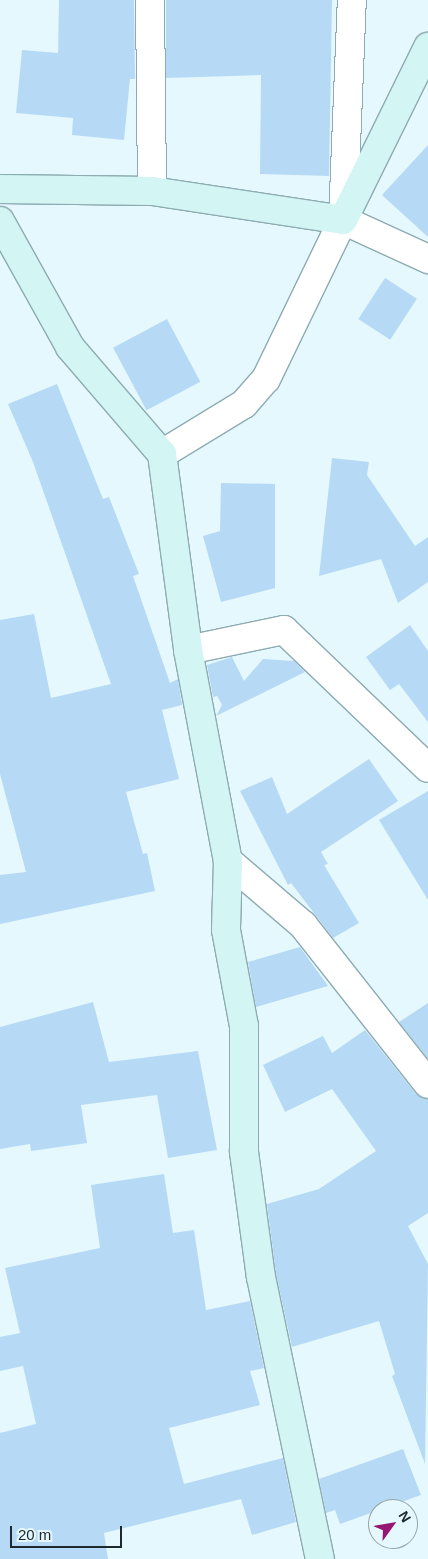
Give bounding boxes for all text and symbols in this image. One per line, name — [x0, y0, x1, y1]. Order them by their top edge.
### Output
north arrow — [368, 1499, 418, 1549]
text: N — [395, 1508, 414, 1525]
scale bar — [12, 1516, 125, 1548]
text: 20 m — [18, 1526, 51, 1543]

